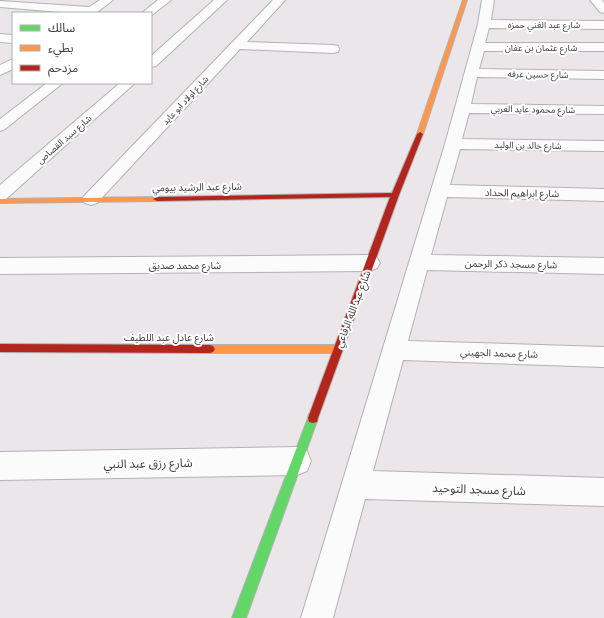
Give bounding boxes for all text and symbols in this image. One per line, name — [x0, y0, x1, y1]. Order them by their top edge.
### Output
legend — [12, 12, 152, 84]
street label: شارع عبد الغني حمزه — [508, 19, 580, 32]
text: سالك — [48, 20, 75, 35]
text: بطيء — [48, 40, 74, 58]
street label: شارع عثمان بن عفان — [505, 42, 577, 55]
text: مزدحم — [48, 60, 78, 77]
street label: شارع حسين عرفه — [507, 68, 569, 82]
street label: شارع اولاد ابو عايد — [159, 73, 212, 128]
street label: شارع محمود عايد العربي — [491, 103, 575, 117]
street label: شارع سيد القصاص — [34, 112, 95, 167]
street label: شارع خالد بن الوليد — [494, 139, 562, 153]
street label: شارع عبد الرشيد بيومي — [152, 180, 242, 196]
street label: شارع ابراهيم الحداد — [485, 186, 559, 201]
street label: شارع مسجد ذكر الرحمن — [465, 257, 557, 272]
street label: شارع محمد صديق — [149, 259, 221, 273]
street label: شارع عبد الله الرفاعي — [332, 268, 375, 350]
street label: شارع عادل عبد اللطيف — [124, 331, 214, 345]
street label: شارع محمد الجهيني — [460, 345, 538, 362]
street label: شارع رزق عبد النبي — [103, 455, 193, 474]
street label: شارع مسجد التوحيد — [432, 480, 526, 500]

